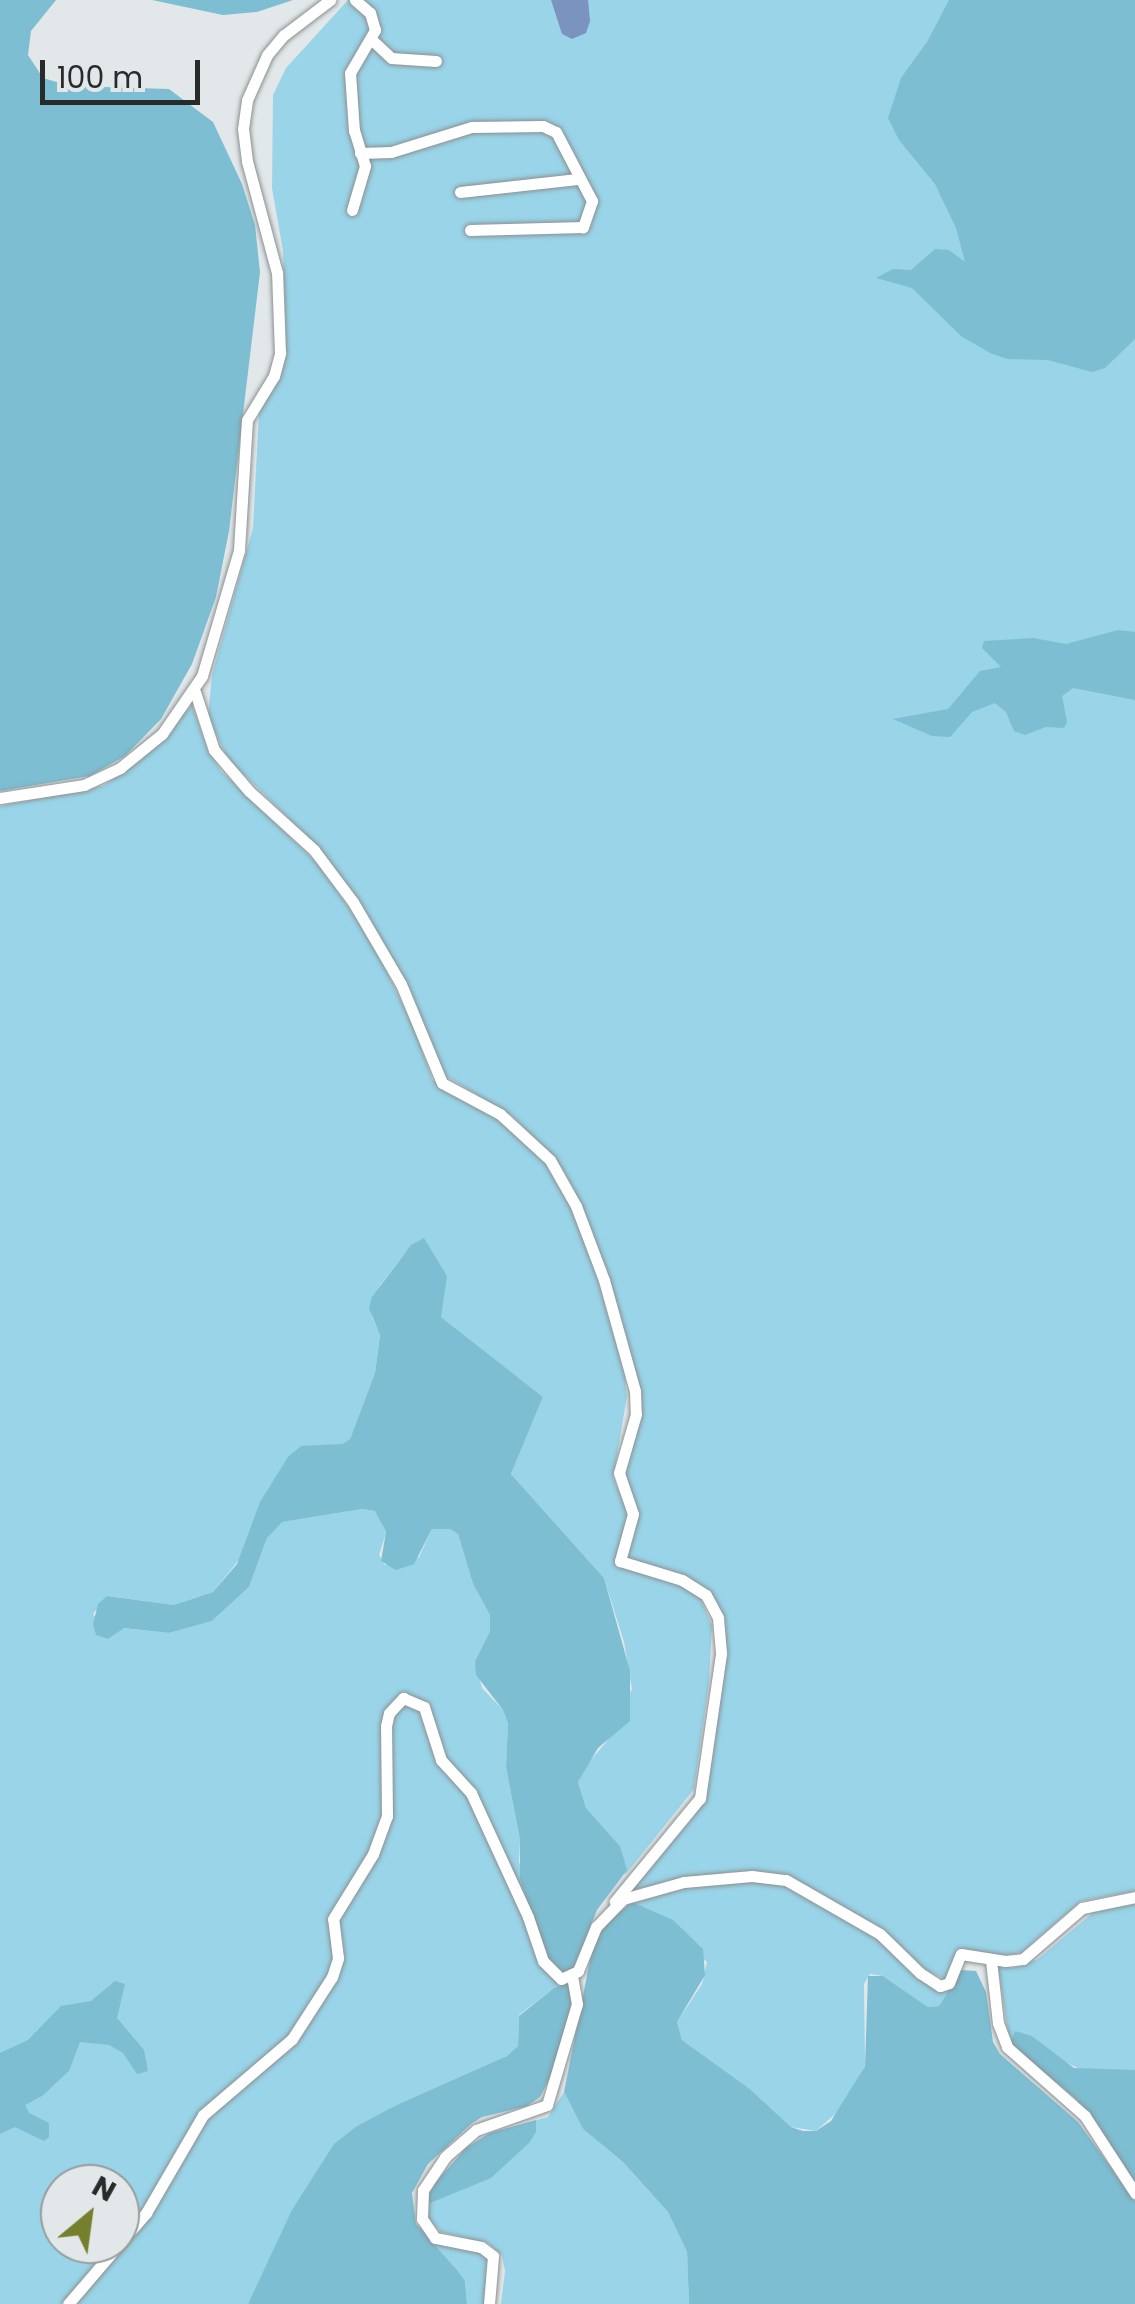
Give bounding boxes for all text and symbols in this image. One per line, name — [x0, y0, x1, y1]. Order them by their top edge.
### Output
scale bar — [45, 40, 205, 102]
text: 100 m — [57, 56, 143, 99]
north arrow — [40, 2164, 140, 2264]
text: N — [85, 2167, 122, 2211]

